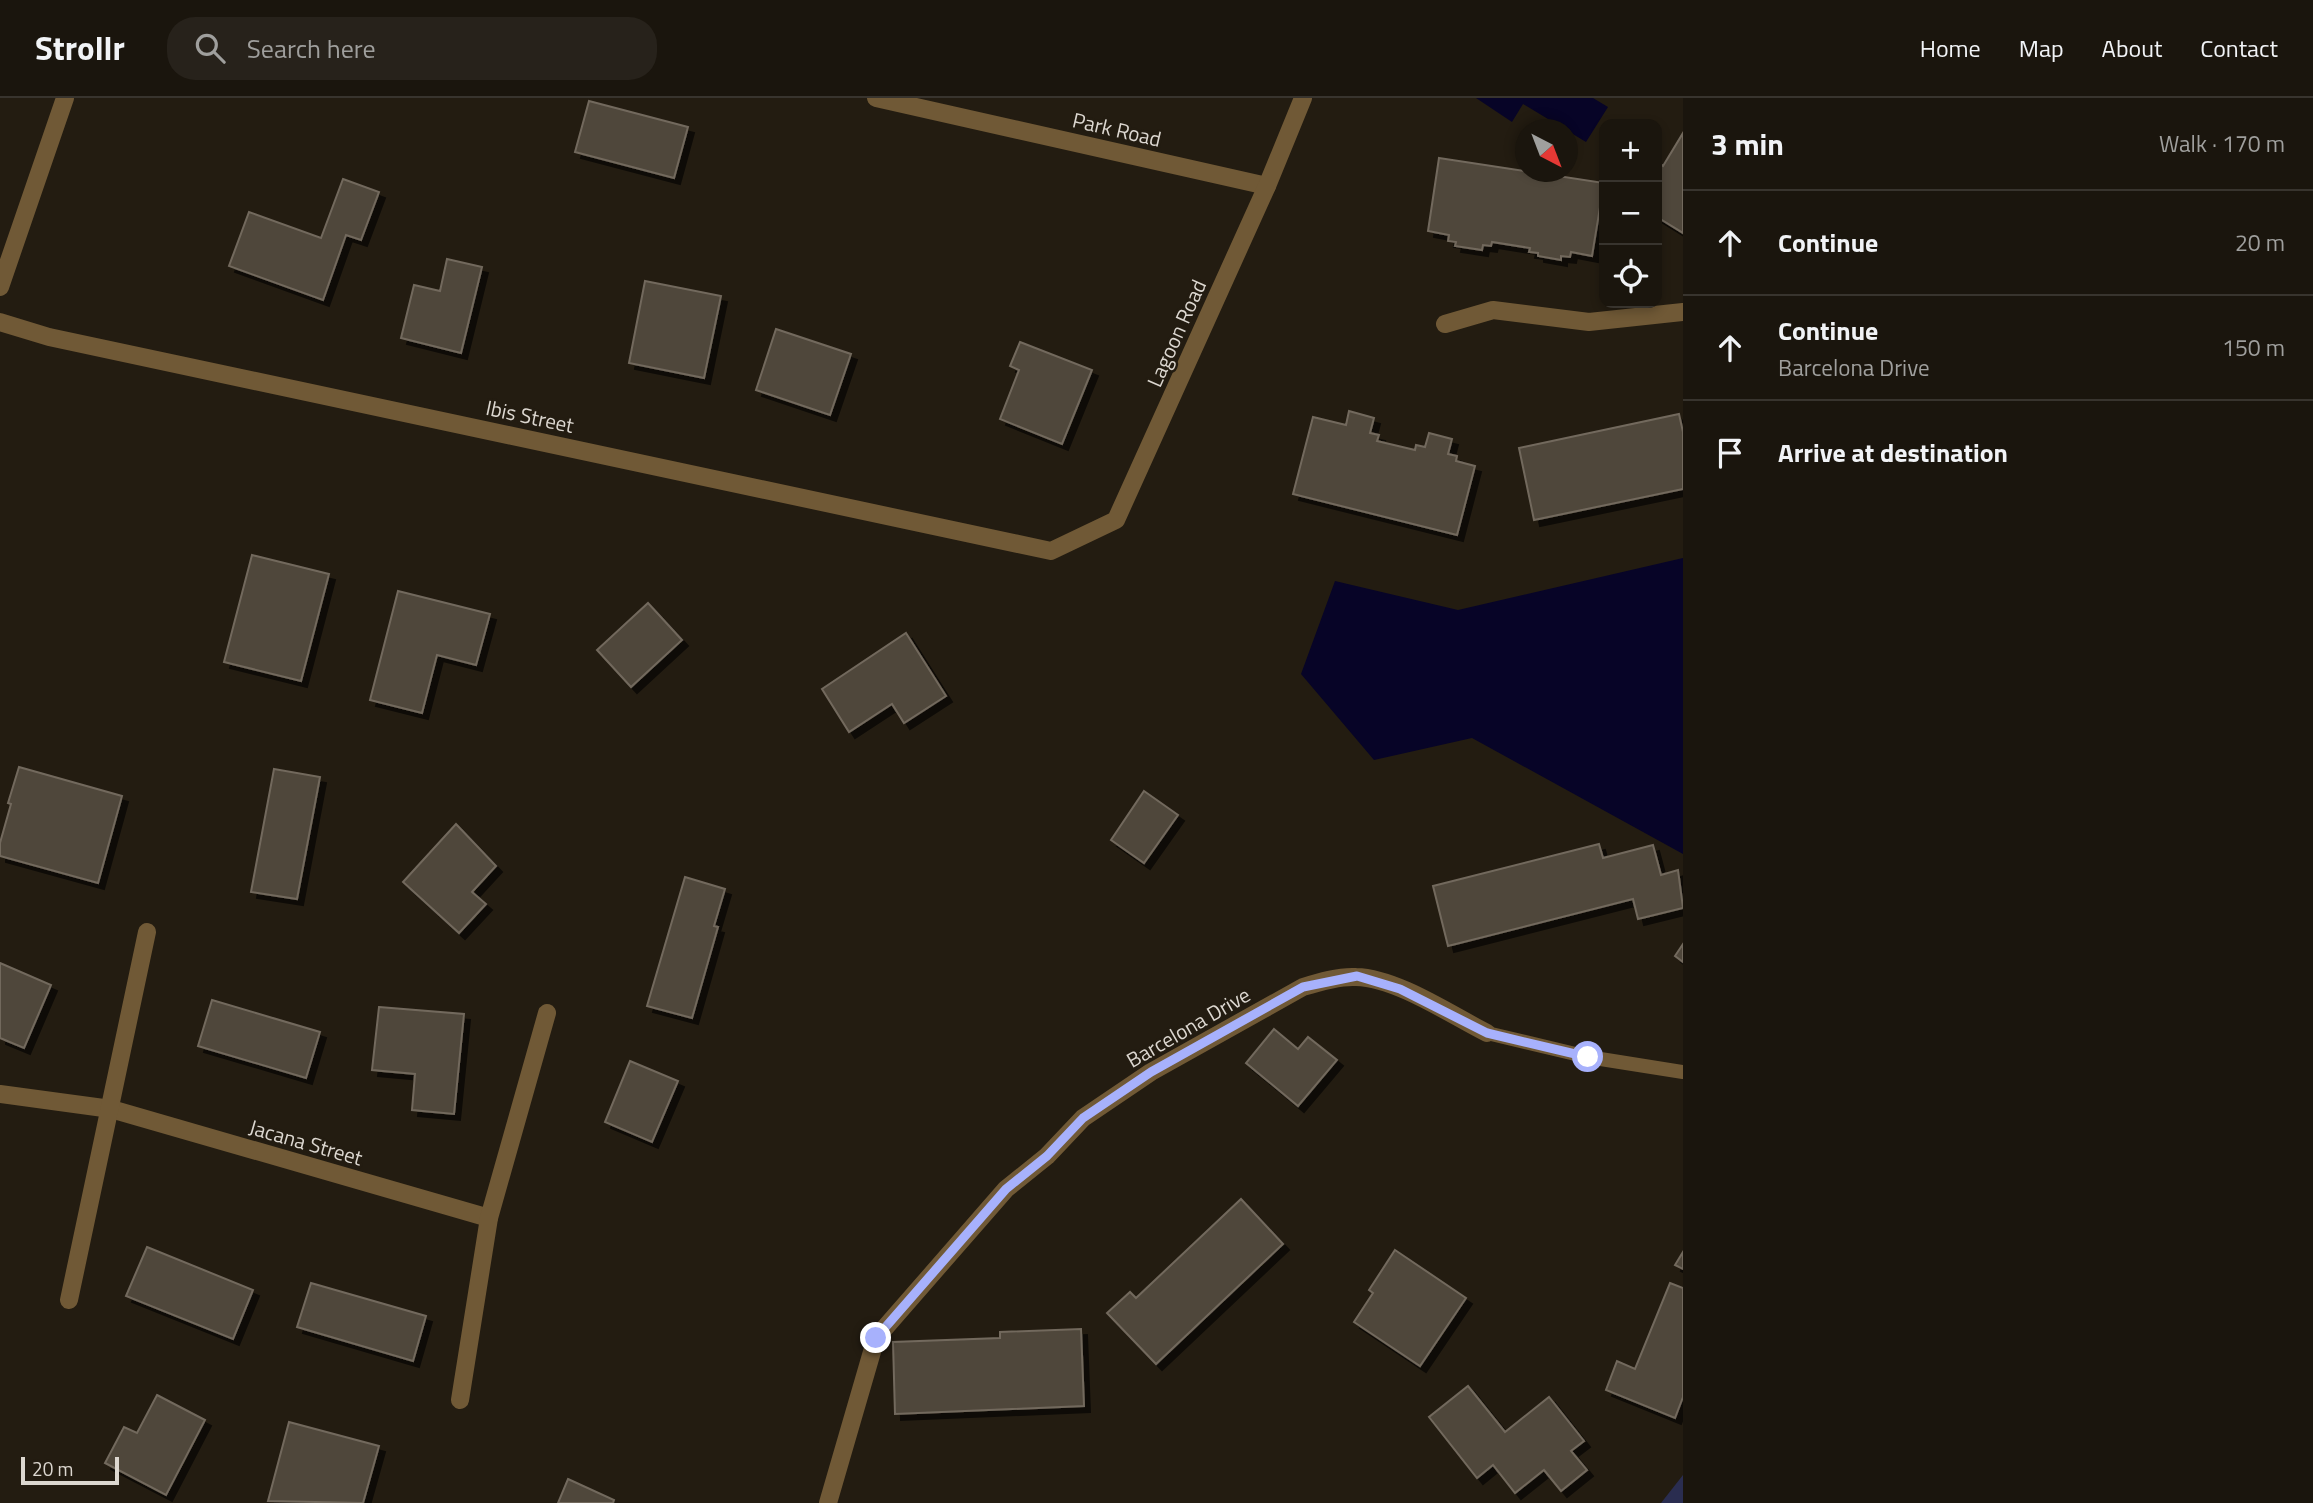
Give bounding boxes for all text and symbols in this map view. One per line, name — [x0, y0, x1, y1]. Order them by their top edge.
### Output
search box — [167, 17, 657, 80]
text: Strollr — [35, 23, 125, 73]
icon: search — [191, 29, 229, 67]
text: Search here — [247, 29, 376, 68]
text: Home — [1920, 30, 1981, 66]
text: Map — [2019, 30, 2064, 66]
text: About — [2102, 30, 2162, 66]
text: Contact — [2200, 30, 2278, 66]
street label: Park Road — [1069, 103, 1165, 155]
north arrow — [1515, 119, 1578, 182]
map controls — [1599, 119, 1662, 308]
button: + — [1599, 119, 1662, 182]
text: 3 min — [1711, 121, 1784, 167]
text: Walk · 170 m — [2159, 126, 2285, 161]
button: − — [1599, 182, 1662, 245]
text: Continue — [1778, 223, 1878, 262]
icon: ahead — [1711, 224, 1749, 262]
text: 20 m — [2235, 225, 2285, 260]
button: locate — [1599, 245, 1662, 308]
street label: Lagoon Road — [1138, 274, 1214, 392]
text: Continue — [1778, 311, 1878, 350]
icon: ahead — [1711, 329, 1749, 367]
text: 150 m — [2222, 330, 2285, 365]
text: Barcelona Drive — [1778, 350, 1930, 385]
street label: Ibis Street — [483, 391, 578, 441]
text: Arrive at destination — [1778, 433, 2008, 472]
icon: arrive — [1711, 434, 1749, 472]
street label: Barcelona Drive — [1120, 979, 1256, 1075]
route start — [1572, 1041, 1603, 1072]
street label: Jacana Street — [245, 1111, 367, 1174]
route end — [860, 1322, 891, 1353]
scale bar — [21, 1454, 119, 1486]
text: 20 m — [32, 1454, 73, 1483]

